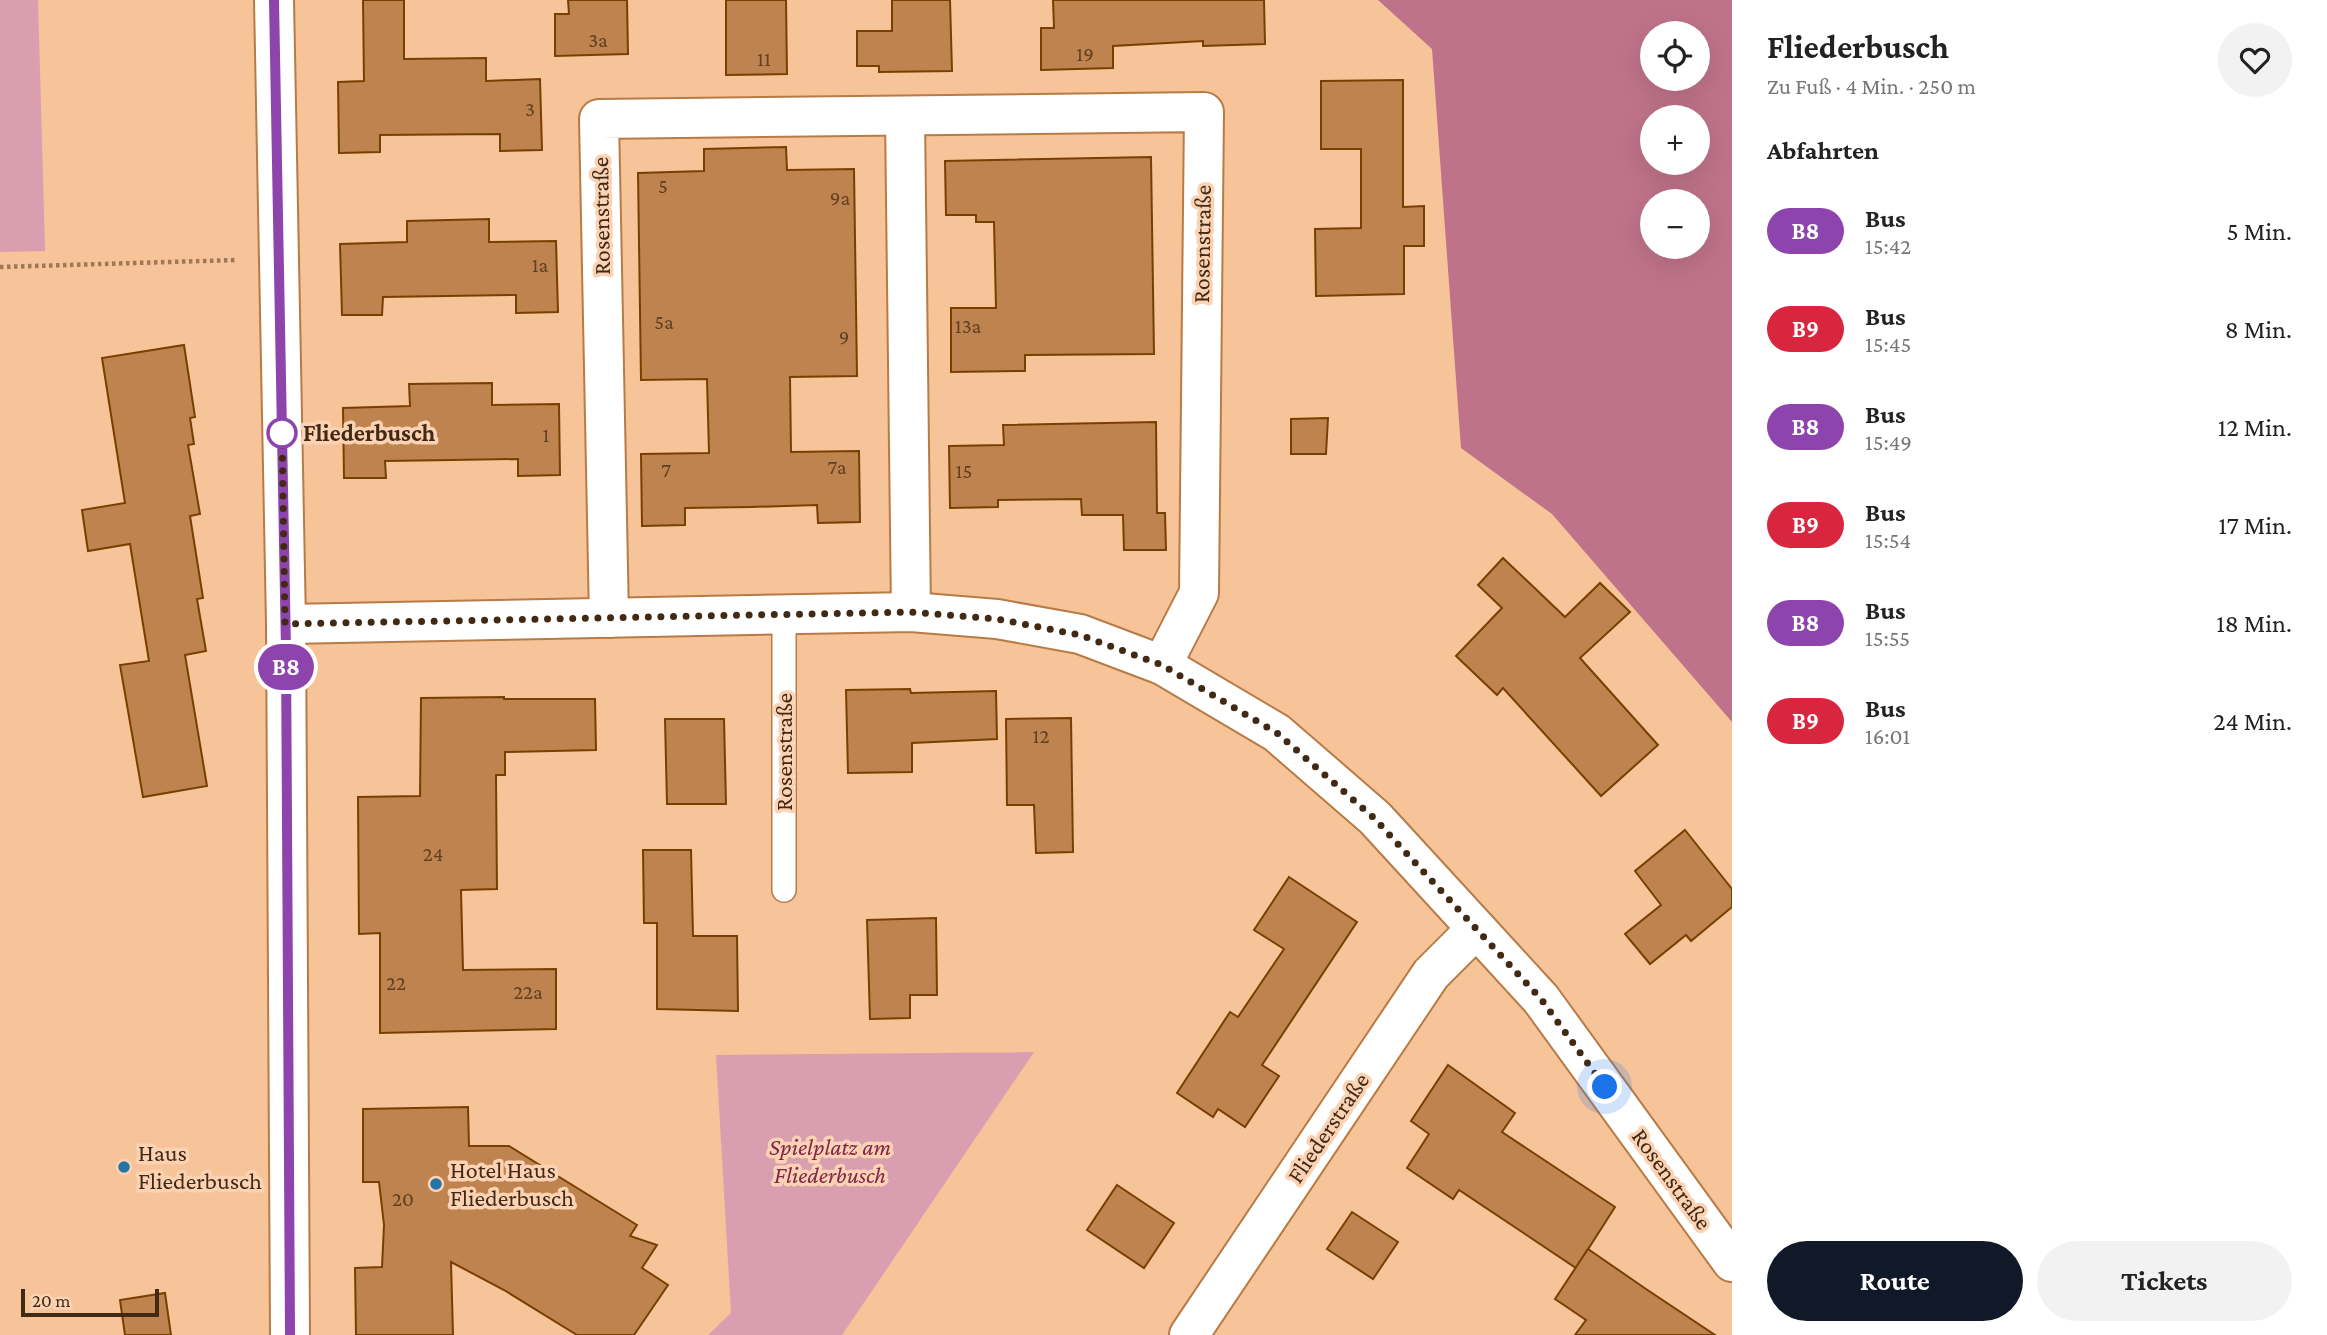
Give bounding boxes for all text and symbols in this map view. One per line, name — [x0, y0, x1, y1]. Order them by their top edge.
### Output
map controls — [1640, 21, 1710, 259]
button: locate — [1640, 21, 1710, 91]
button: heart — [2218, 23, 2292, 97]
house number: 3a — [588, 28, 608, 52]
text: Fliederbusch — [1767, 28, 1949, 65]
house number: 19 — [1076, 42, 1094, 66]
house number: 11 — [757, 47, 771, 71]
text: Zu Fuß · 4 Min. · 250 m — [1767, 73, 1976, 99]
house number: 3 — [525, 97, 535, 121]
button: + — [1640, 105, 1710, 175]
text: Abfahrten — [1767, 136, 1879, 165]
street label: Rosenstraße — [586, 157, 615, 275]
house number: 5 — [658, 174, 668, 198]
street label: Rosenstraße — [1187, 185, 1216, 303]
house number: 9a — [830, 186, 850, 210]
button: − — [1640, 189, 1710, 259]
text: Bus — [1865, 204, 1906, 233]
text: B8 — [1791, 217, 1820, 244]
text: 5 Min. — [2227, 217, 2292, 246]
text: 15:42 — [1865, 233, 1911, 259]
house number: 1a — [532, 253, 549, 277]
text: Bus — [1865, 302, 1906, 331]
house number: 5a — [654, 310, 674, 334]
house number: 13a — [955, 314, 982, 338]
text: B9 — [1792, 315, 1819, 342]
text: 8 Min. — [2225, 315, 2292, 344]
house number: 9 — [839, 325, 849, 349]
text: 15:45 — [1865, 331, 1911, 357]
text: Bus — [1865, 400, 1906, 429]
text: B8 — [1791, 413, 1820, 440]
text: 12 Min. — [2218, 413, 2292, 442]
marker: Fliederbusch — [267, 418, 297, 448]
place label: Fliederbusch — [303, 419, 436, 446]
house number: 1 — [543, 423, 550, 447]
text: 15:49 — [1865, 429, 1912, 455]
house number: 7a — [828, 455, 847, 479]
house number: 7 — [661, 458, 671, 482]
house number: 15 — [956, 459, 972, 483]
text: Bus — [1865, 498, 1906, 527]
text: B9 — [1792, 511, 1819, 538]
text: 17 Min. — [2218, 511, 2292, 540]
text: 15:54 — [1865, 527, 1911, 553]
text: Bus — [1865, 596, 1906, 625]
text: B8 — [1791, 609, 1820, 636]
text: 18 Min. — [2216, 609, 2292, 638]
text: 15:55 — [1865, 625, 1910, 651]
line badge: B8 — [254, 644, 318, 690]
text: B8 — [272, 653, 300, 680]
street label: Rosenstraße — [770, 693, 797, 811]
text: Bus — [1865, 694, 1906, 723]
text: B9 — [1792, 707, 1819, 734]
text: 24 Min. — [2213, 707, 2292, 736]
text: 16:01 — [1865, 723, 1910, 749]
house number: 12 — [1033, 724, 1049, 748]
house number: 24 — [423, 842, 443, 866]
house number: 22 — [386, 971, 406, 995]
house number: 22a — [513, 980, 543, 1004]
street label: Fliederstraße — [1281, 1068, 1374, 1188]
your location — [1587, 1069, 1622, 1104]
street label: Rosenstraße — [1627, 1123, 1718, 1234]
park label: Spielplatz am Fliederbusch — [769, 1133, 891, 1188]
place label: Haus Fliederbusch — [138, 1139, 262, 1194]
place label: Hotel Haus Fliederbusch — [450, 1156, 574, 1211]
marker: Haus Fliederbusch — [116, 1159, 132, 1175]
marker: Hotel Haus Fliederbusch — [428, 1176, 444, 1192]
house number: 20 — [392, 1187, 414, 1211]
button: Route — [1767, 1241, 2023, 1321]
button: Tickets — [2037, 1241, 2292, 1321]
scale bar — [21, 1286, 159, 1318]
text: 20 m — [32, 1290, 71, 1311]

